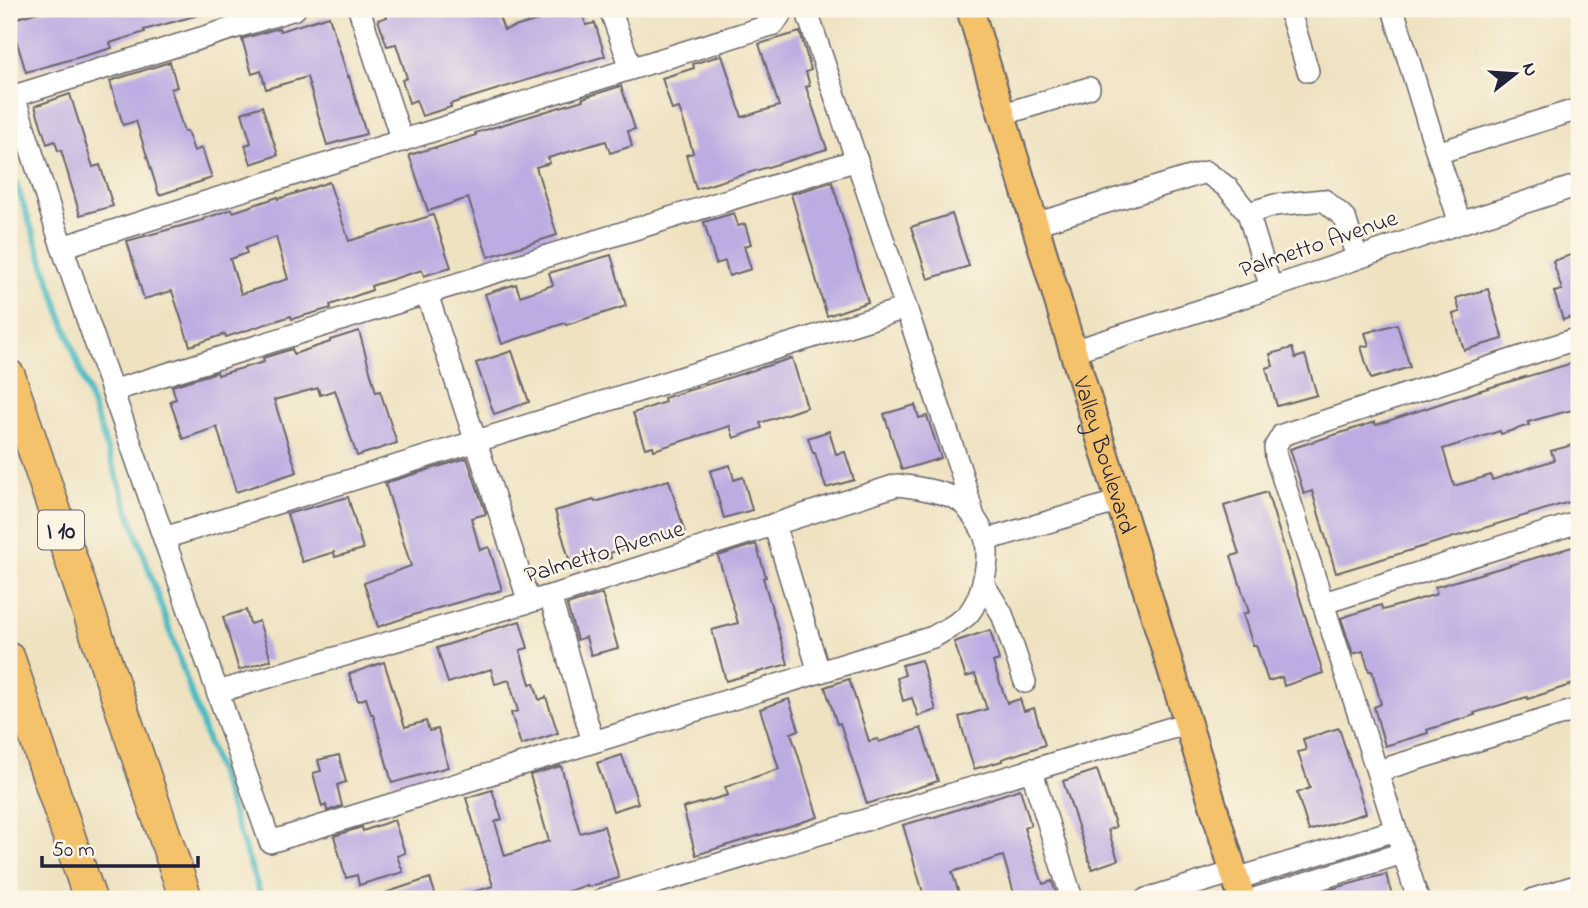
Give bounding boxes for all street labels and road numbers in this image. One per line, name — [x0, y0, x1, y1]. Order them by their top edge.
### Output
street label: Palmetto Avenue — [1235, 202, 1403, 289]
street label: Valley Boulevard — [1062, 372, 1144, 539]
road number: I 10 — [38, 510, 84, 550]
street label: Palmetto Avenue — [521, 512, 689, 594]

